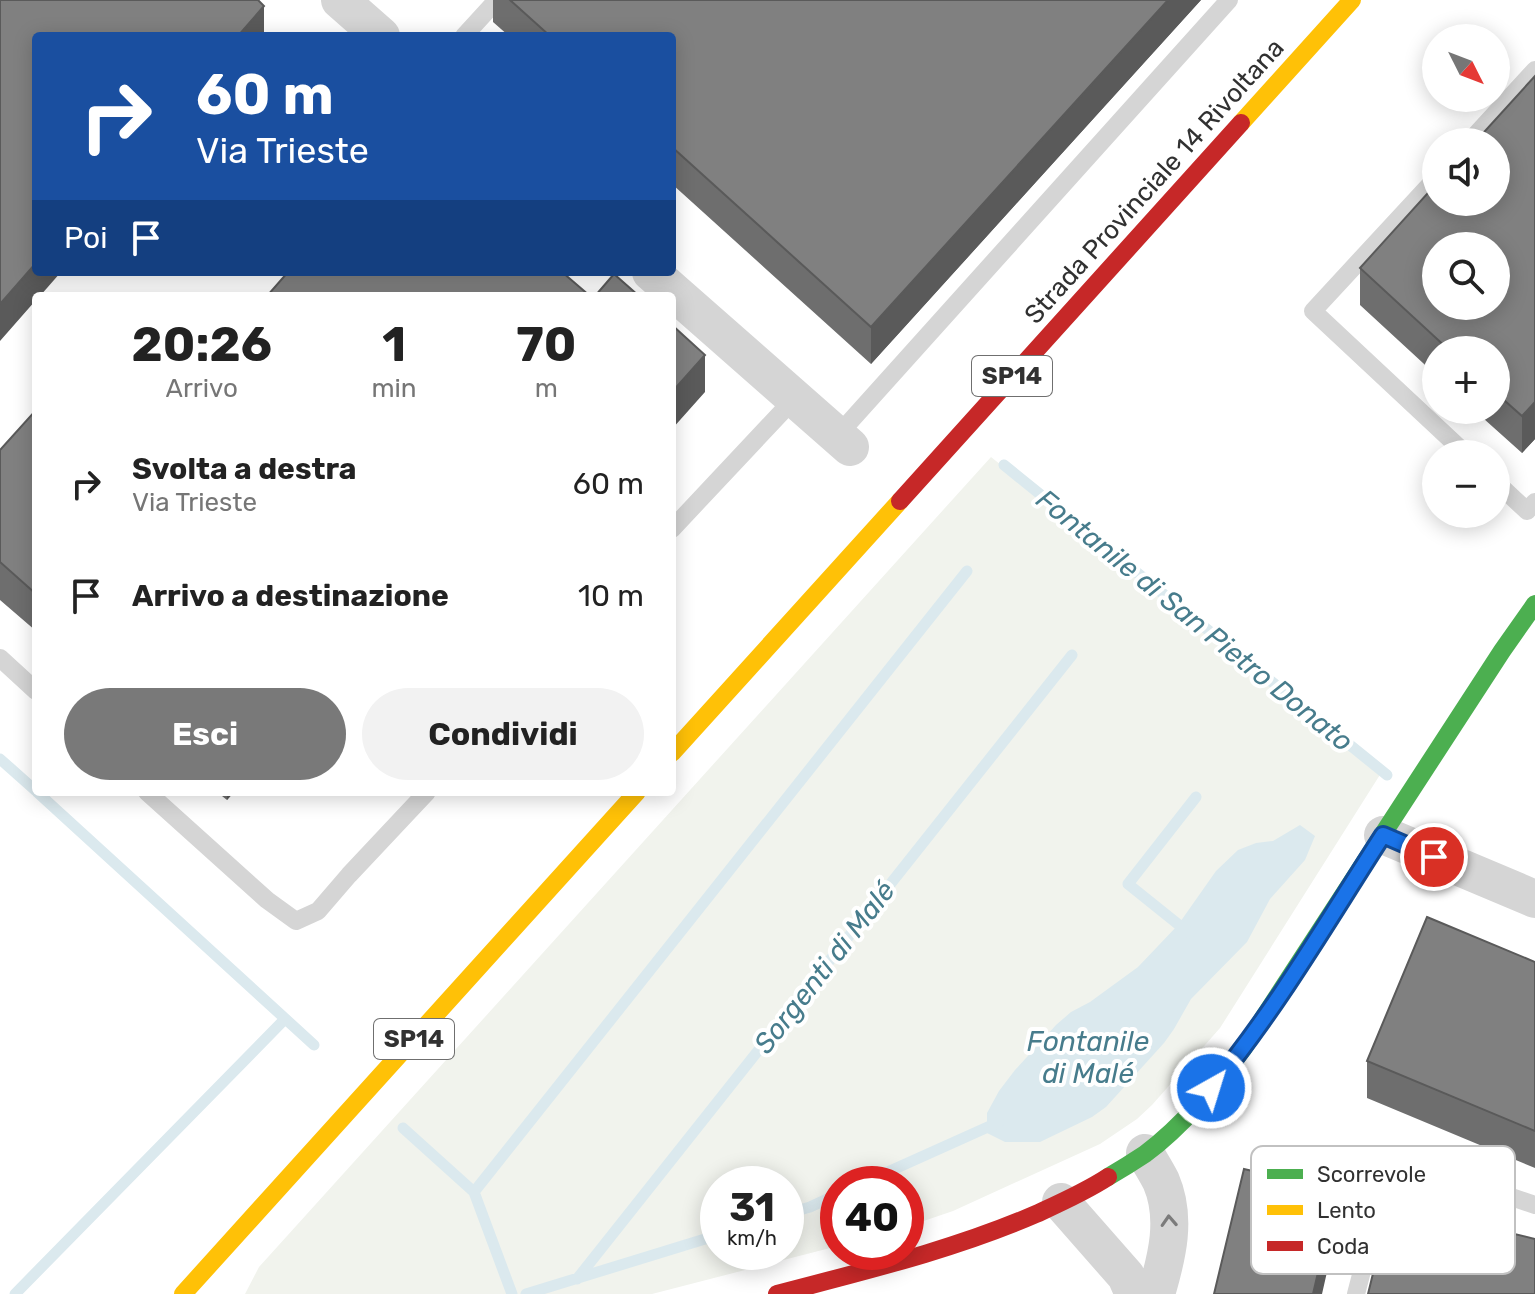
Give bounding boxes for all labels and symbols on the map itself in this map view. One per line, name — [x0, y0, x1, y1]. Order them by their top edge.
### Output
north arrow — [1422, 24, 1510, 112]
street label: Strada Provinciale 14 Rivoltana — [1018, 32, 1291, 330]
road number: SP14 — [972, 356, 1052, 396]
water label: Fontanile di San Pietro Donato — [1030, 483, 1360, 758]
pin — [1400, 823, 1468, 891]
water label: Sorgenti di Malé — [747, 874, 902, 1060]
road number: SP14 — [374, 1019, 454, 1059]
water label: Fontanile di Malé — [1027, 1025, 1150, 1090]
position arrow — [1169, 1046, 1253, 1130]
legend — [1251, 1146, 1515, 1274]
text: Scorrevole — [1317, 1161, 1426, 1188]
speed limit sign: 40 — [820, 1166, 924, 1270]
text: Lento — [1317, 1197, 1376, 1224]
one-way arrow — [1161, 1215, 1178, 1228]
text: Coda — [1317, 1233, 1370, 1260]

